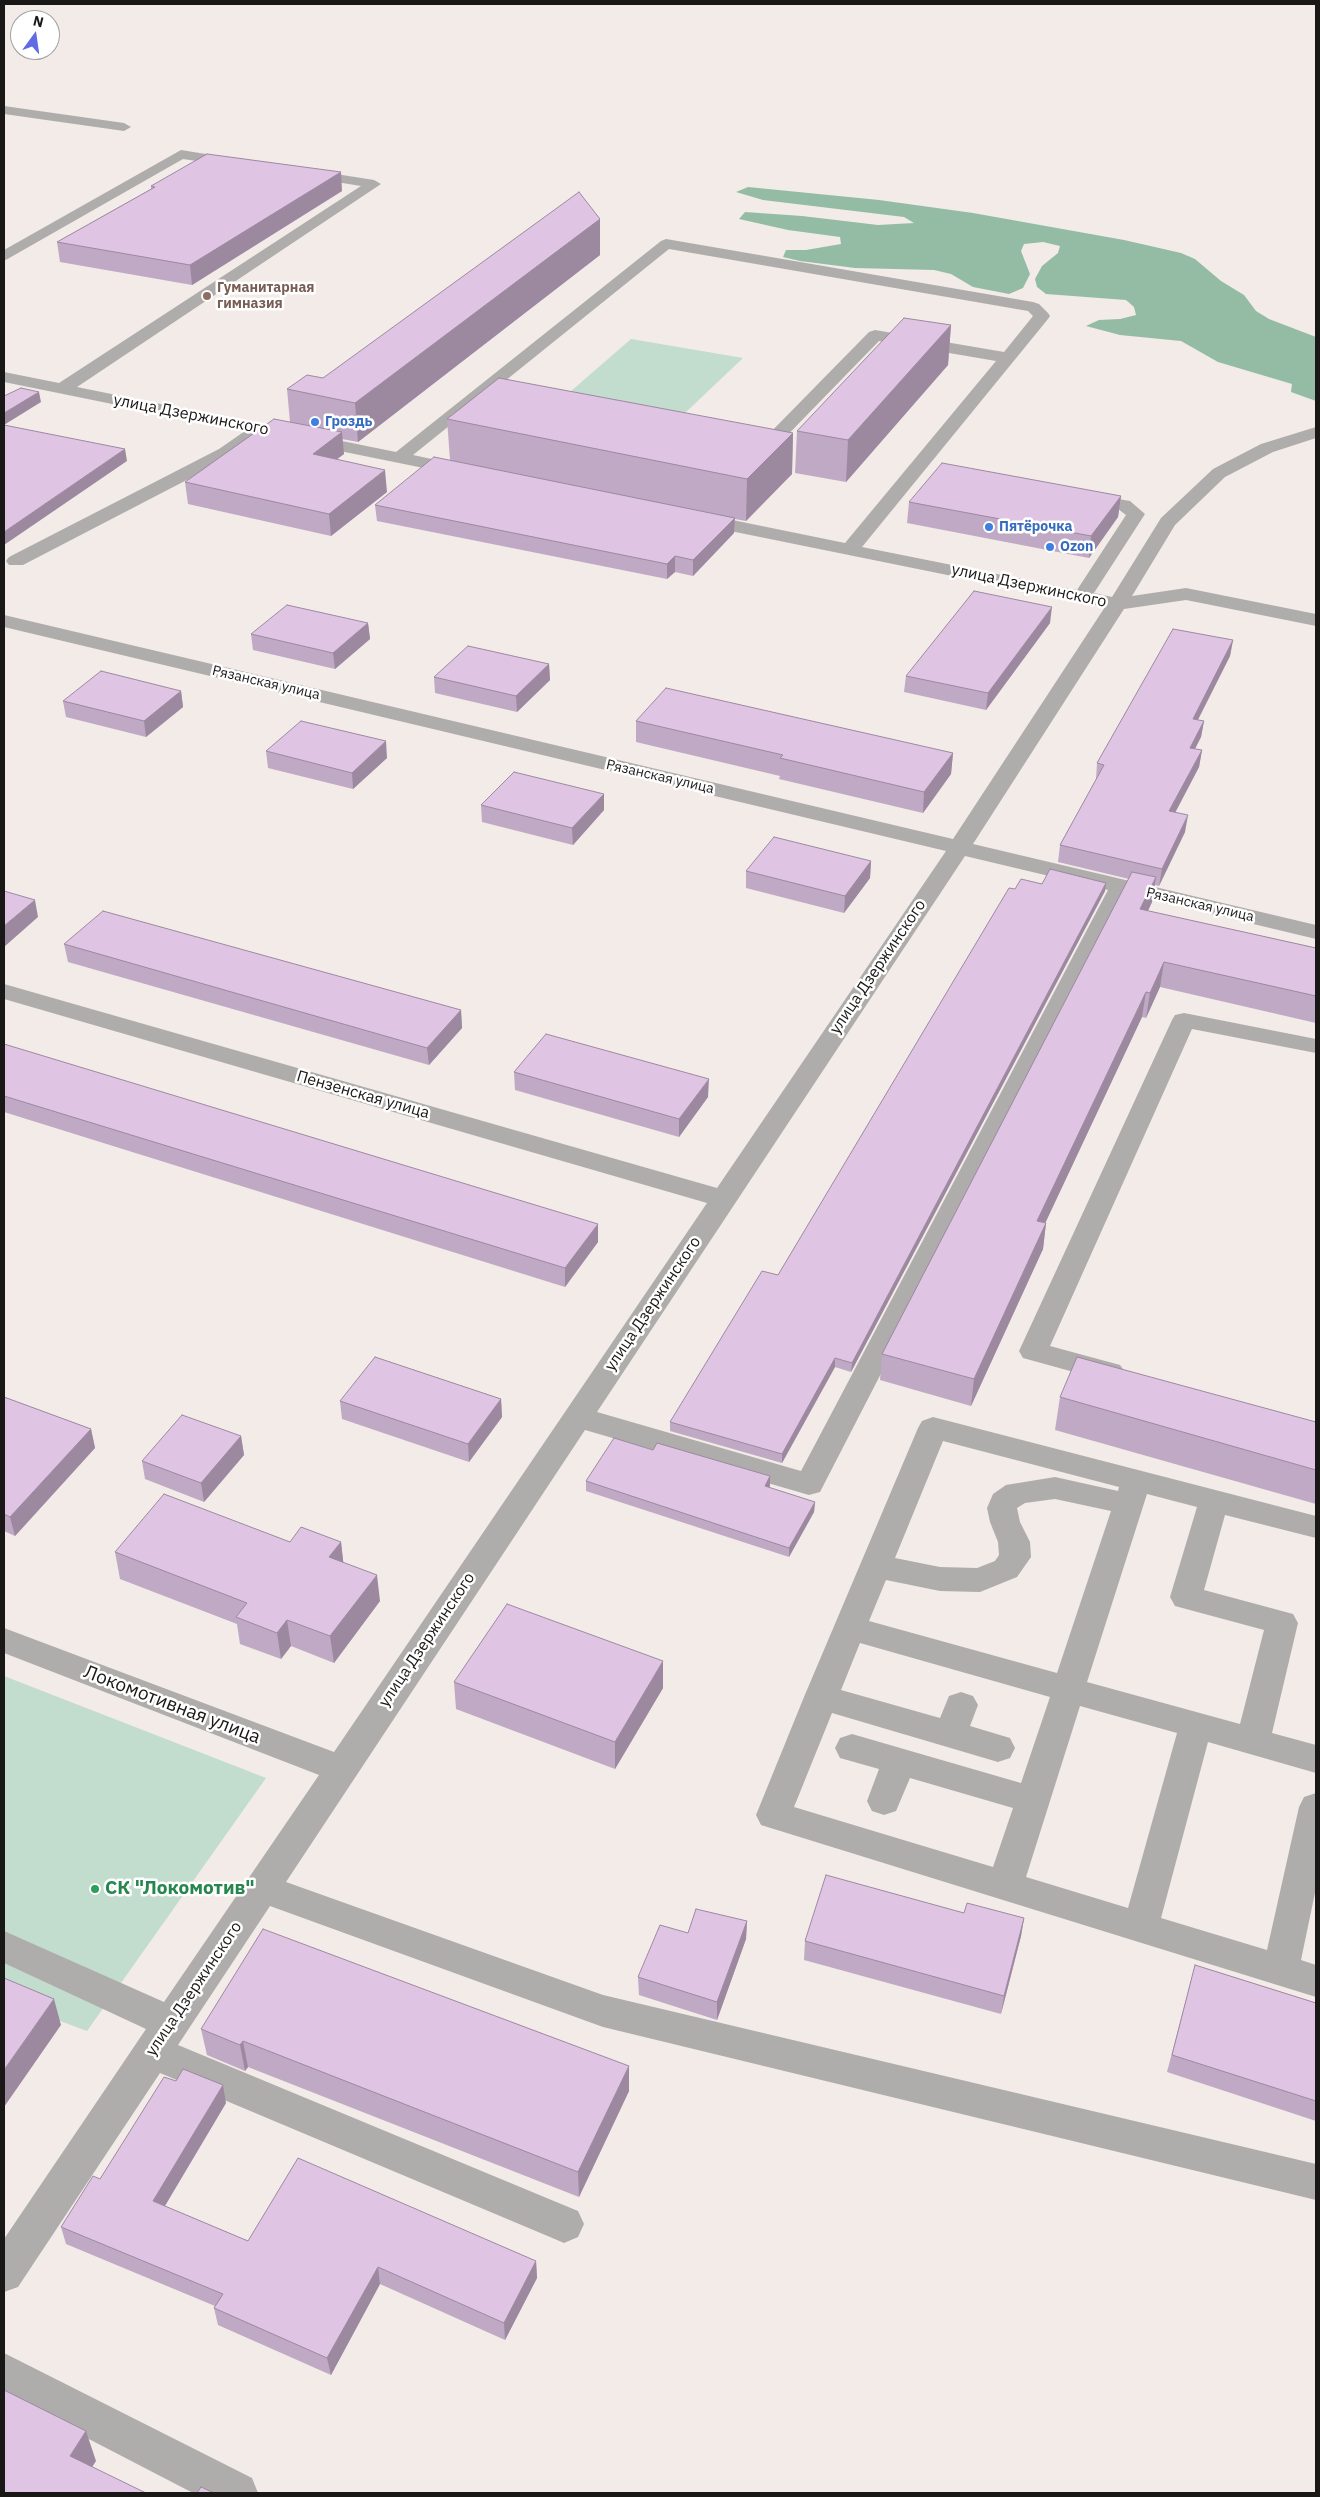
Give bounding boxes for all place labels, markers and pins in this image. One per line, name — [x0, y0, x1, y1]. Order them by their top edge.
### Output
place label: Гуманитарная гимназия — [217, 280, 315, 312]
marker: Гуманитарная гимназия — [201, 290, 213, 302]
place label: Гроздь — [325, 414, 372, 430]
marker: Гроздь — [309, 416, 321, 428]
place label: Пятёрочка — [999, 519, 1072, 535]
marker: Пятёрочка — [983, 521, 995, 533]
place label: Ozon — [1060, 539, 1093, 555]
marker: Ozon — [1044, 541, 1056, 553]
place label: СК "Локомотив" — [105, 1878, 255, 1900]
marker: СК "Локомотив" — [89, 1883, 101, 1895]

